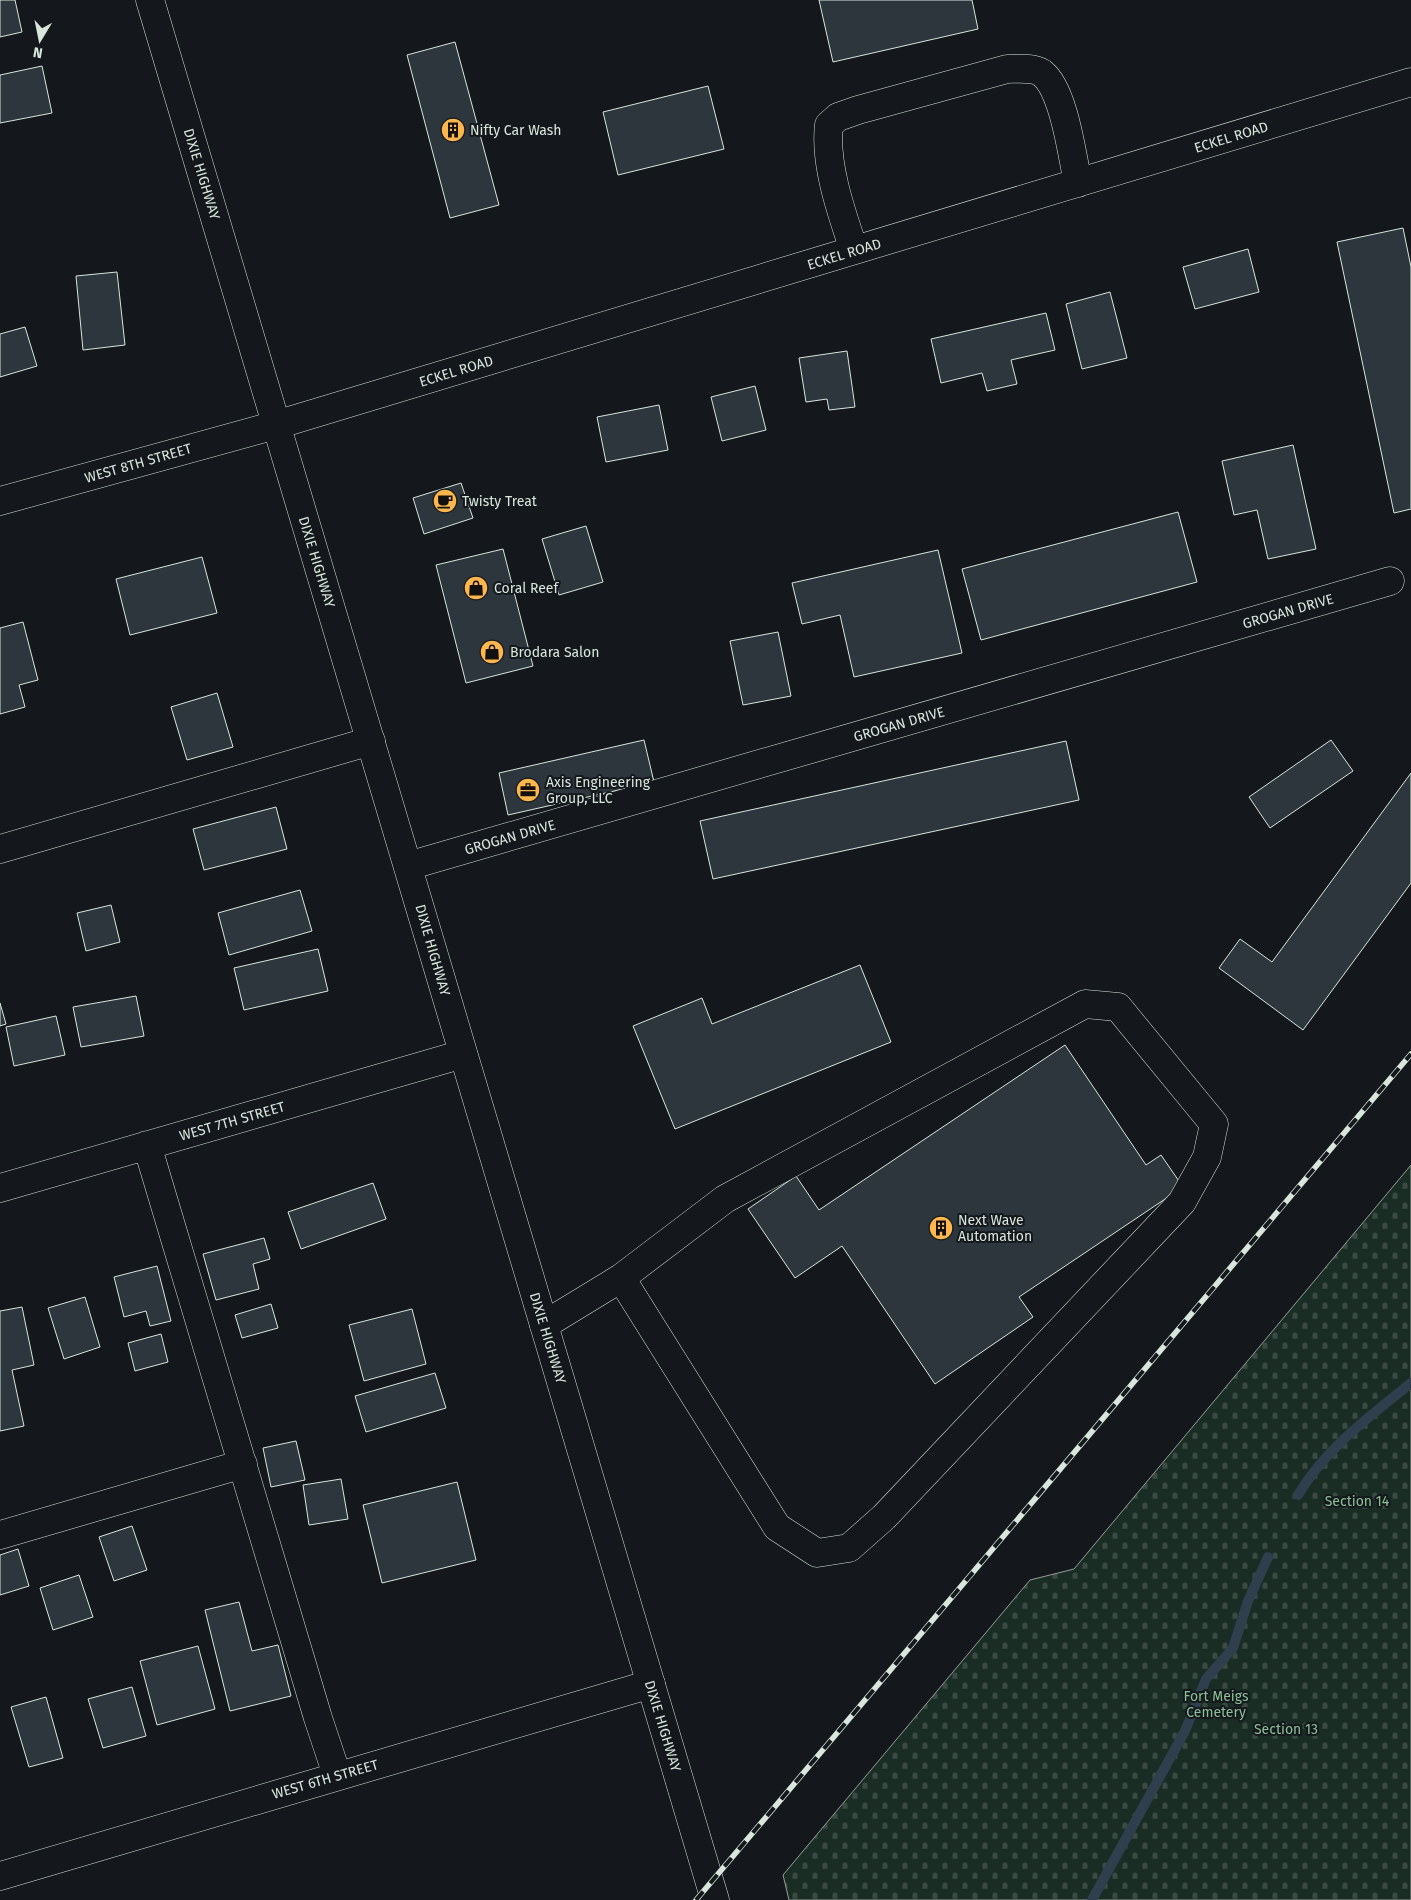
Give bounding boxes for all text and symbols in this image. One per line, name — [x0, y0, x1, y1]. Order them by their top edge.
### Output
north arrow — [15, 15, 65, 65]
text: N — [32, 43, 44, 61]
building icon: Nifty Car Wash — [440, 117, 466, 143]
street label: ECKEL ROAD — [1192, 118, 1270, 157]
place label: Nifty Car Wash — [470, 122, 562, 139]
street label: DIXIE HIGHWAY — [180, 126, 224, 222]
street label: ECKEL ROAD — [805, 235, 883, 274]
street label: ECKEL ROAD — [417, 352, 495, 391]
street label: WEST 8TH STREET — [83, 440, 194, 487]
cafe icon: Twisty Treat — [432, 488, 458, 514]
place label: Twisty Treat — [462, 493, 538, 510]
street label: DIXIE HIGHWAY — [295, 514, 339, 610]
shop icon: Coral Reef — [463, 575, 489, 601]
place label: Coral Reef — [494, 580, 559, 597]
street label: GROGAN DRIVE — [1241, 590, 1336, 633]
shop icon: Brodara Salon — [479, 639, 505, 665]
place label: Brodara Salon — [510, 644, 599, 661]
street label: GROGAN DRIVE — [852, 703, 947, 746]
place label: Axis Engineering Group, LLC — [546, 774, 651, 807]
office icon: Axis Engineering Group, LLC — [515, 777, 541, 803]
street label: GROGAN DRIVE — [463, 816, 558, 859]
street label: DIXIE HIGHWAY — [411, 902, 454, 998]
street label: WEST 7TH STREET — [177, 1098, 288, 1145]
place label: Next Wave Automation — [958, 1212, 1032, 1245]
building icon: Next Wave Automation — [928, 1215, 954, 1241]
street label: DIXIE HIGHWAY — [526, 1290, 570, 1386]
park label: Section 14 — [1325, 1493, 1390, 1510]
street label: DIXIE HIGHWAY — [641, 1678, 685, 1774]
park label: Fort Meigs Cemetery — [1184, 1688, 1249, 1721]
park label: Section 13 — [1254, 1721, 1318, 1738]
street label: WEST 6TH STREET — [270, 1756, 381, 1803]

